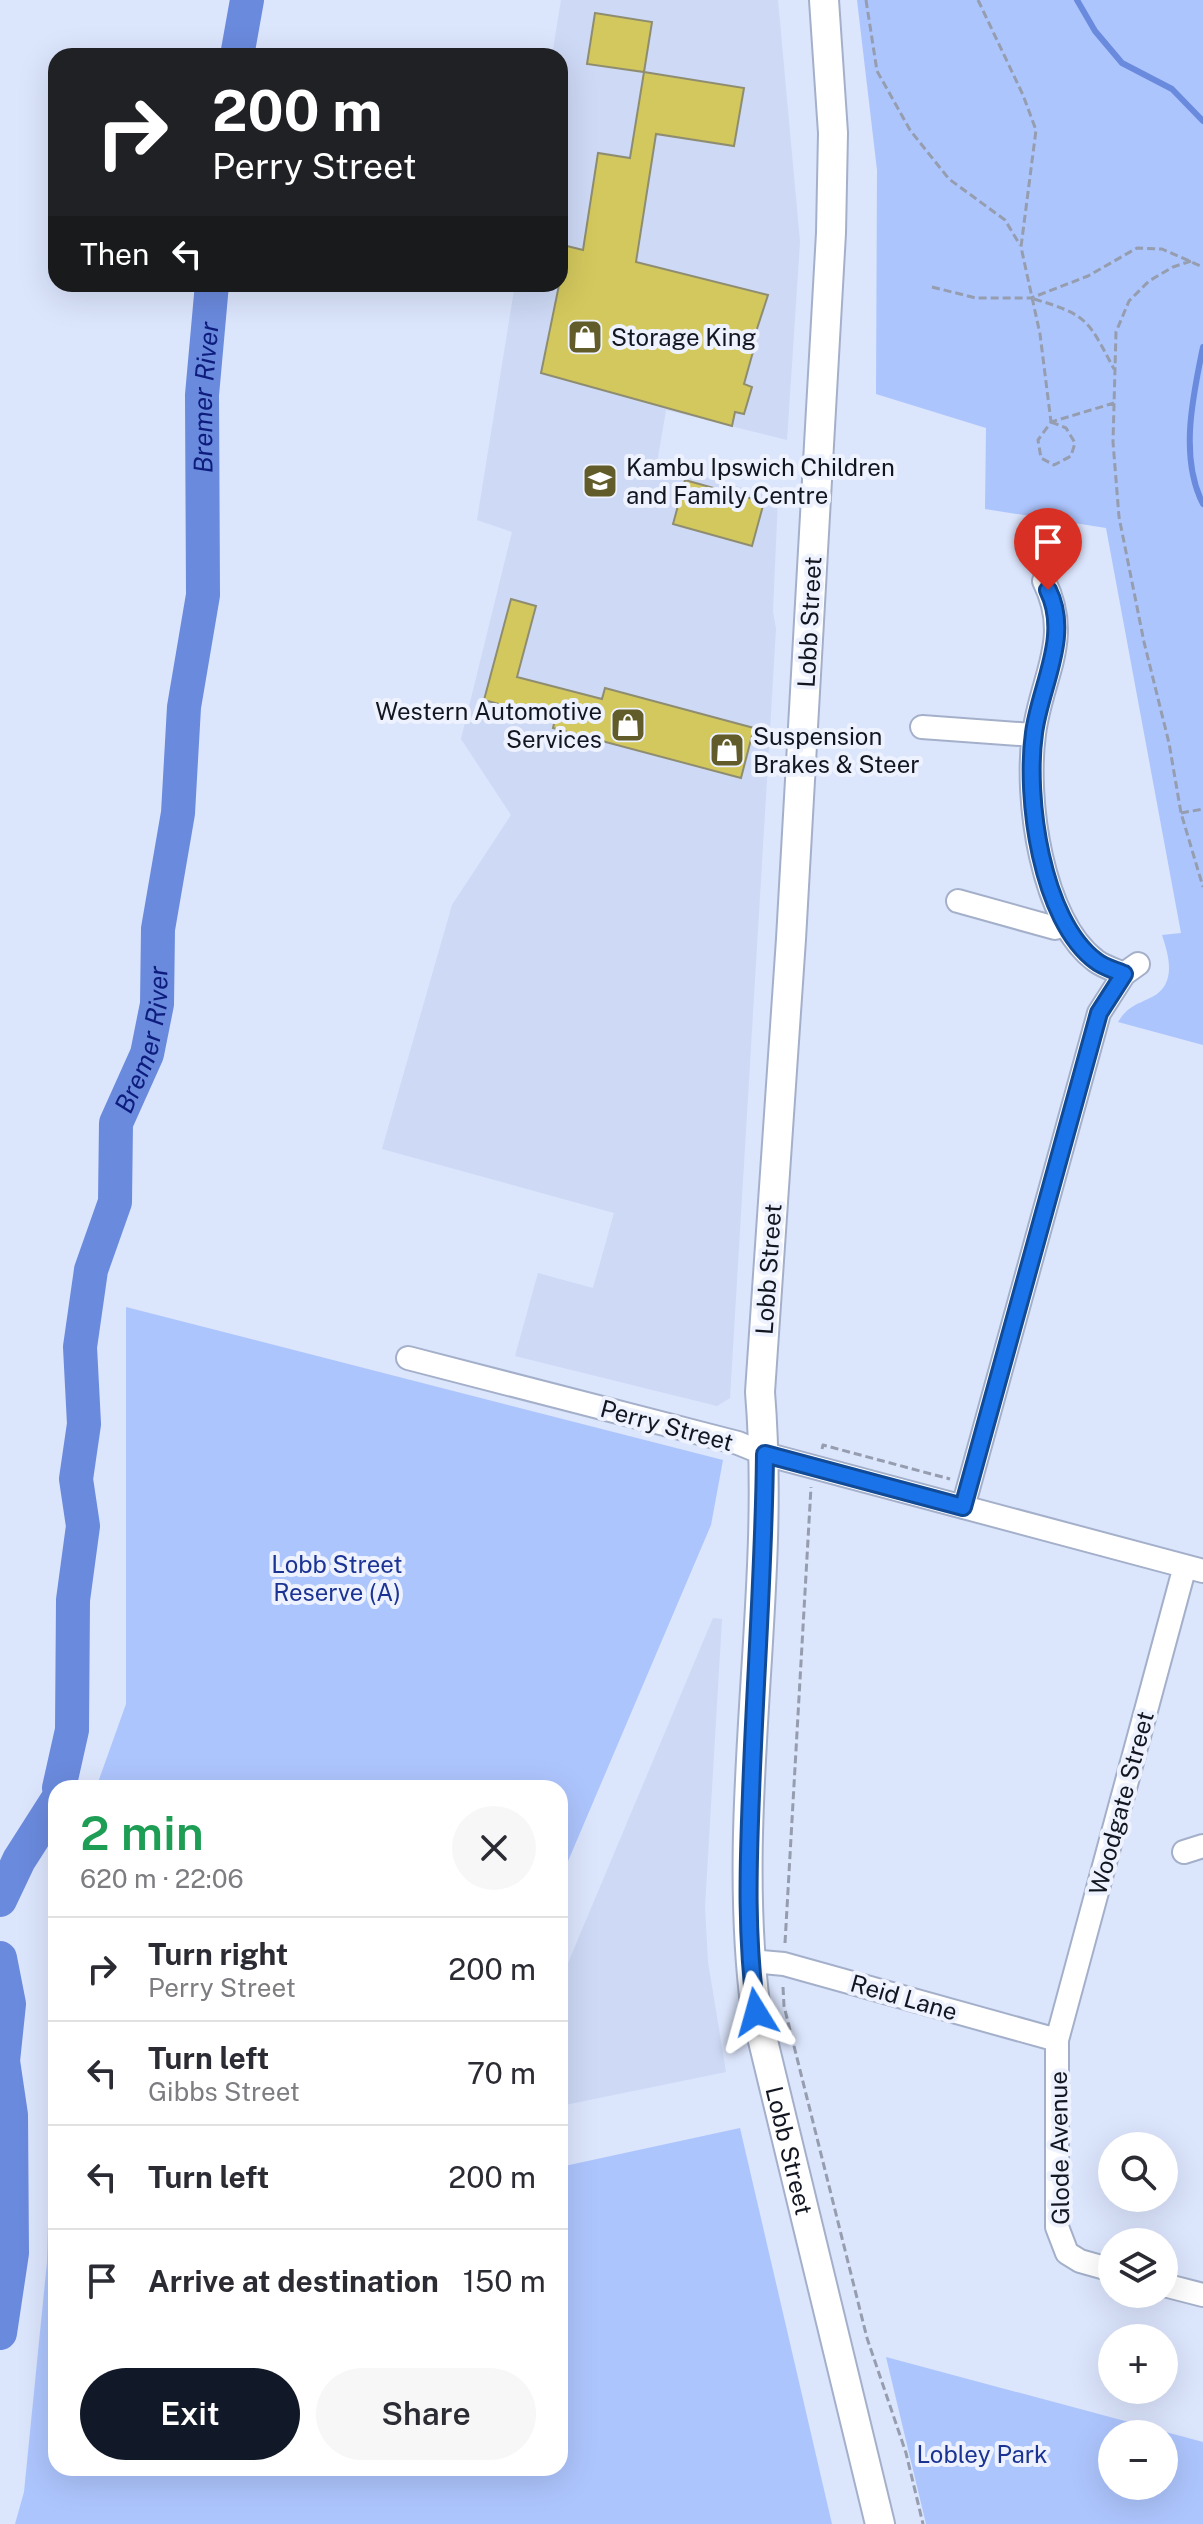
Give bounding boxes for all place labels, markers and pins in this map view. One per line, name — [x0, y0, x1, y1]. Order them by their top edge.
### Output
shop icon: Storage King — [566, 318, 604, 356]
place label: Storage King — [611, 323, 756, 351]
place label: Kambu Ipswich Children and Family Centre — [626, 453, 895, 509]
school or university icon: Kambu Ipswich Children and Family Centre — [581, 462, 619, 500]
pin — [1014, 508, 1082, 590]
place label: Western Automotive Services — [375, 697, 602, 753]
shop icon: Western Automotive Services — [609, 706, 647, 744]
place label: Suspension Brakes & Steer — [753, 722, 920, 778]
shop icon: Suspension Brakes & Steer — [708, 731, 746, 769]

